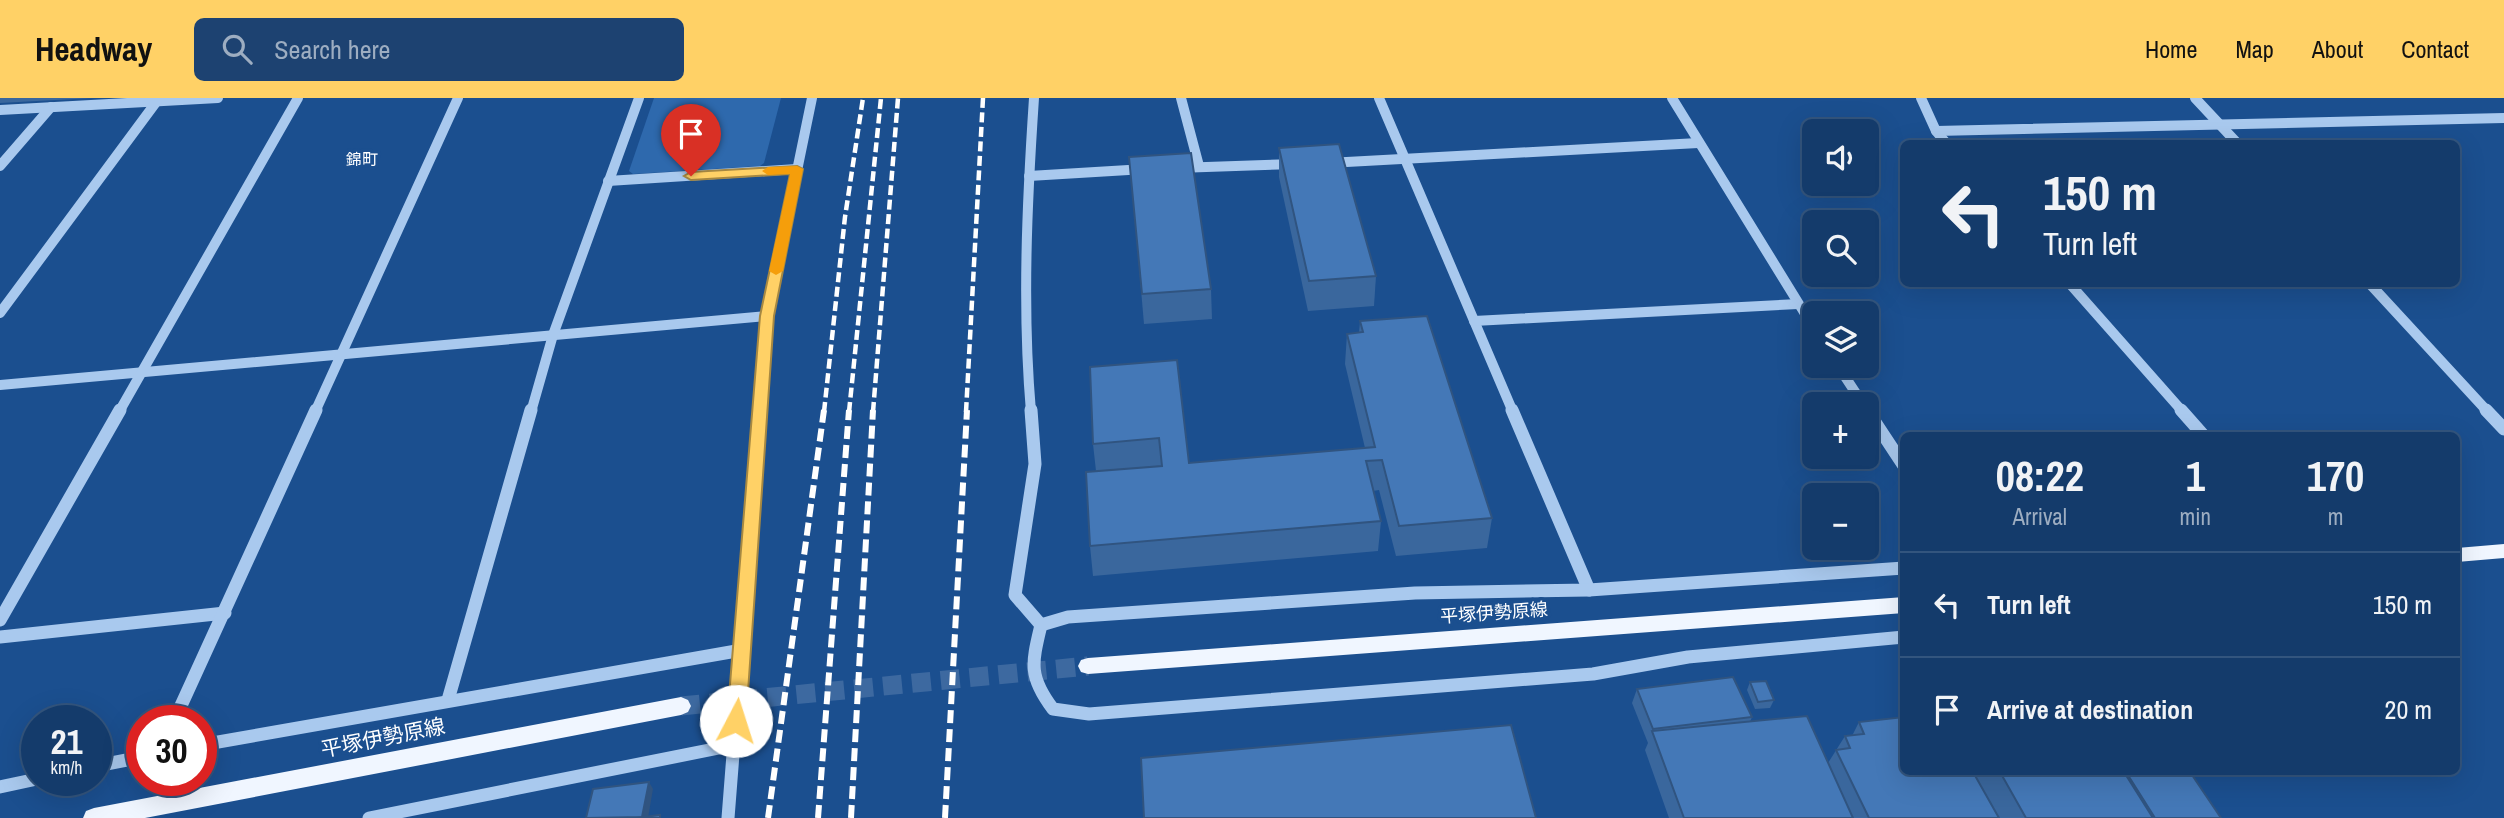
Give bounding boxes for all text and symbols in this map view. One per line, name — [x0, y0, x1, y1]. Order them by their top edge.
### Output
search box — [194, 18, 684, 81]
text: Headway — [35, 27, 152, 71]
icon: search — [218, 30, 256, 68]
text: Search here — [274, 32, 390, 67]
text: Home — [2145, 33, 2197, 65]
text: Map — [2235, 33, 2274, 65]
text: About — [2312, 33, 2363, 65]
text: Contact — [2401, 33, 2469, 65]
pin — [661, 104, 721, 176]
icon: arrive — [672, 115, 710, 153]
map controls — [1802, 119, 1879, 560]
button: sound — [1802, 119, 1879, 196]
district label: 錦町 — [346, 148, 378, 170]
text: 150 m — [2043, 159, 2157, 225]
icon: left — [1928, 168, 2019, 259]
button: search — [1802, 210, 1879, 287]
text: Turn left — [2043, 222, 2137, 265]
button: layers — [1802, 301, 1879, 378]
button: + — [1802, 392, 1879, 469]
text: 08:22 — [1996, 448, 2084, 504]
text: 1 — [2186, 448, 2205, 504]
text: 170 — [2307, 448, 2364, 504]
button: − — [1802, 483, 1879, 560]
text: Arrival — [2013, 501, 2067, 532]
text: min — [2180, 501, 2211, 532]
text: m — [2328, 501, 2343, 532]
icon: left — [1928, 586, 1966, 624]
text: Turn left — [1987, 587, 2071, 622]
text: 150 m — [2373, 587, 2432, 622]
street label: 平塚伊勢原線 — [1439, 596, 1549, 629]
position arrow — [699, 684, 773, 758]
icon: arrive — [1928, 691, 1966, 729]
text: Arrive at destination — [1987, 692, 2193, 727]
text: 20 m — [2385, 692, 2432, 727]
speed limit sign: 30 — [126, 705, 217, 796]
street label: 平塚伊勢原線 — [318, 711, 448, 764]
text: 21 — [51, 718, 82, 765]
text: km/h — [51, 755, 83, 780]

